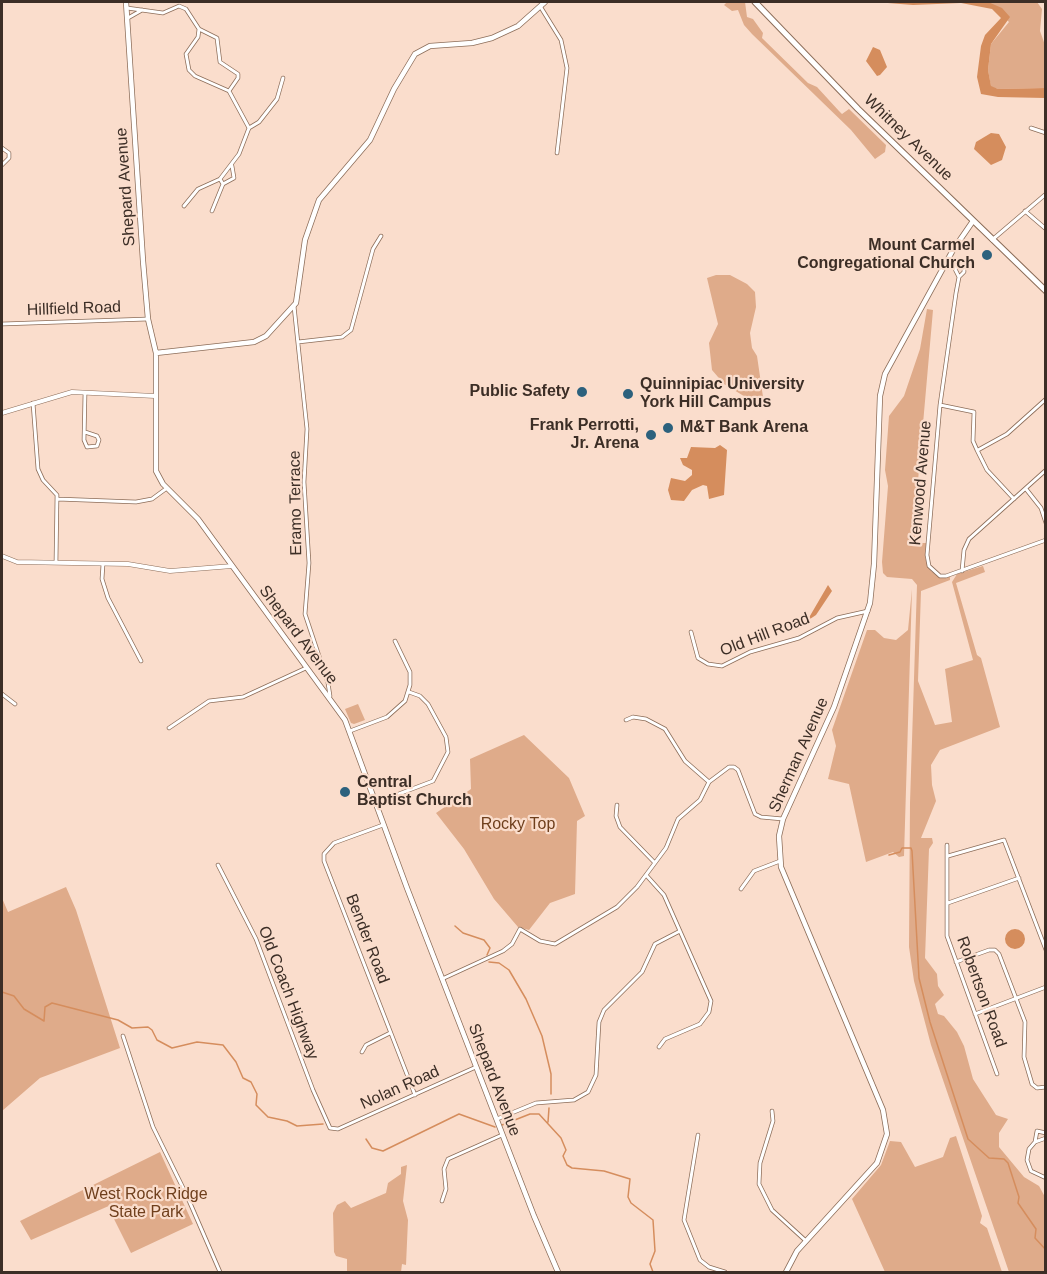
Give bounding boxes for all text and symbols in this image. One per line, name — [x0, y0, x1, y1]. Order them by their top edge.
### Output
street label: Whitney Avenue — [860, 91, 956, 185]
street label: Shepard Avenue — [112, 127, 140, 247]
place label: Mount Carmel Congregational Church — [797, 236, 975, 274]
marker: Mount Carmel Congregational Church — [980, 248, 994, 262]
street label: Hillfield Road — [27, 298, 121, 320]
place label: Quinnipiac University York Hill Campus — [640, 375, 804, 413]
place label: Public Safety — [470, 382, 570, 402]
marker: Public Safety — [575, 385, 589, 399]
marker: Quinnipiac University York Hill Campus — [621, 387, 635, 401]
place label: Frank Perrotti, Jr. Arena — [530, 416, 639, 454]
place label: M&T Bank Arena — [680, 418, 808, 438]
street label: Kenwood Avenue — [906, 420, 936, 546]
marker: M&T Bank Arena — [661, 421, 675, 435]
marker: Frank Perrotti, Jr. Arena — [644, 428, 658, 442]
street label: Eramo Terrace — [285, 450, 307, 556]
street label: Shepard Avenue — [255, 582, 341, 688]
street label: Old Hill Road — [718, 609, 812, 661]
street label: Sherman Avenue — [765, 695, 833, 815]
place label: Central Baptist Church — [357, 773, 472, 811]
marker: Central Baptist Church — [338, 785, 352, 799]
park label: Rocky Top — [481, 815, 555, 835]
street label: Bender Road — [341, 892, 393, 986]
street label: Old Coach Highway — [254, 924, 322, 1062]
street label: Robertson Road — [952, 934, 1010, 1050]
street label: Shepard Avenue — [464, 1021, 524, 1139]
street label: Nolan Road — [357, 1062, 443, 1114]
park label: West Rock Ridge State Park — [84, 1185, 208, 1223]

